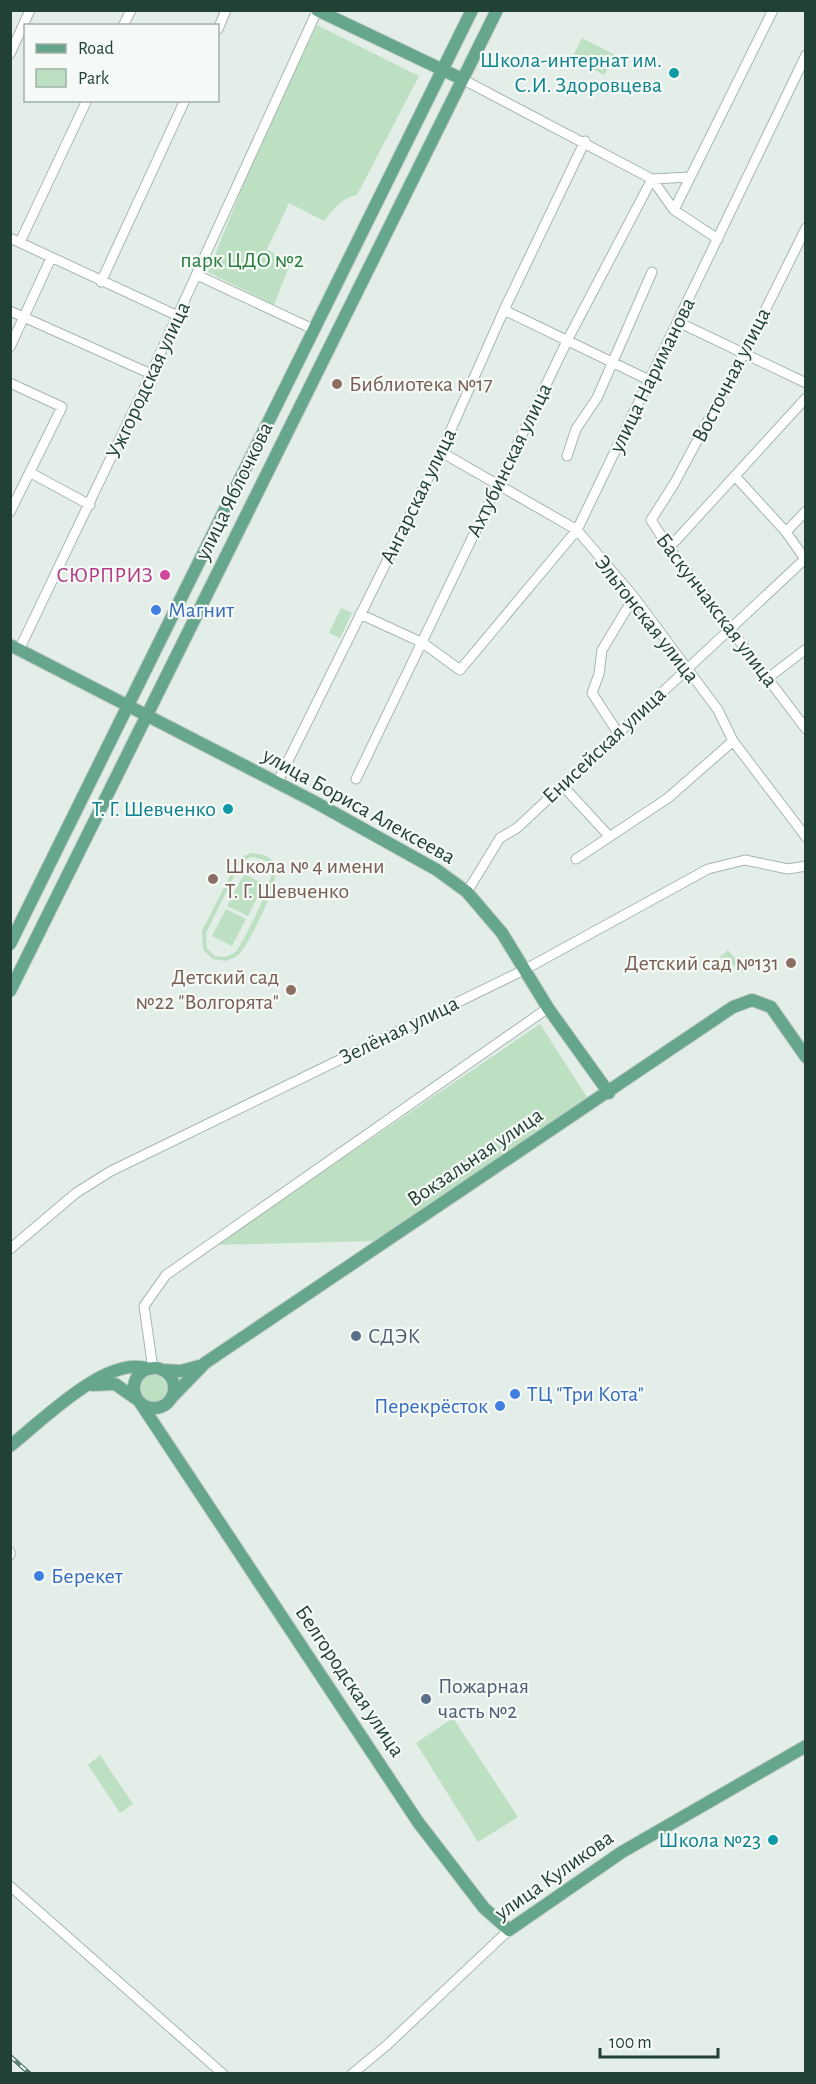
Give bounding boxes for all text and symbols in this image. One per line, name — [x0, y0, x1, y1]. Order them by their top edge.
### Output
legend — [24, 24, 219, 102]
text: Road — [78, 40, 114, 58]
place label: Школа-интернат им. С.И. Здоровцева — [480, 49, 662, 96]
marker: Школа-интернат им. С.И. Здоровцева — [667, 66, 681, 80]
text: Park — [78, 70, 110, 88]
park label: парк ЦДО №2 — [180, 249, 304, 271]
street label: улица Нариманова — [605, 294, 699, 457]
street label: Ужгородская улица — [102, 298, 194, 462]
street label: Восточная улица — [688, 304, 774, 446]
place label: Библиотека №17 — [349, 373, 493, 395]
marker: Библиотека №17 — [330, 377, 344, 391]
street label: Ахтубинская улица — [462, 379, 556, 541]
street label: улица Яблочкова — [191, 419, 277, 564]
street label: Ангарская улица — [376, 425, 460, 567]
street label: Баскунчакская улица — [652, 529, 782, 691]
street label: Эльтонская улица — [590, 551, 704, 687]
place label: СЮРПРИЗ — [56, 564, 153, 586]
marker: СЮРПРИЗ — [158, 568, 172, 582]
place label: Магнит — [168, 599, 235, 621]
marker: Магнит — [149, 603, 163, 617]
street label: Енисейская улица — [538, 683, 670, 807]
street label: улица Бориса Алексеева — [258, 743, 459, 868]
place label: Т. Г. Шевченко — [92, 798, 216, 820]
marker: Т. Г. Шевченко — [221, 802, 235, 816]
place label: Школа № 4 имени Т. Г. Шевченко — [225, 855, 385, 902]
marker: Школа № 4 имени Т. Г. Шевченко — [206, 872, 220, 886]
place label: Детский сад №131 — [625, 952, 779, 974]
marker: Детский сад №131 — [784, 956, 798, 970]
place label: Детский сад №22 "Волгорята" — [135, 966, 279, 1013]
marker: Детский сад №22 "Волгорята" — [284, 983, 298, 997]
street label: Зелёная улица — [336, 992, 462, 1068]
street label: Вокзальная улица — [403, 1104, 547, 1210]
place label: СДЭК — [368, 1325, 420, 1347]
marker: СДЭК — [349, 1329, 363, 1343]
place label: ТЦ "Три Кота" — [527, 1383, 644, 1405]
marker: ТЦ "Три Кота" — [508, 1387, 522, 1401]
place label: Перекрёсток — [374, 1395, 488, 1417]
marker: Перекрёсток — [493, 1399, 507, 1413]
place label: Берекет — [51, 1565, 124, 1587]
marker: Берекет — [32, 1569, 46, 1583]
street label: Белгородская улица — [291, 1601, 409, 1761]
place label: Пожарная часть №2 — [438, 1675, 529, 1722]
marker: Пожарная часть №2 — [419, 1692, 433, 1706]
street label: улица Куликова — [490, 1826, 617, 1924]
place label: Школа №23 — [658, 1829, 761, 1851]
marker: Школа №23 — [766, 1833, 780, 1847]
scale bar — [600, 2021, 718, 2059]
text: 100 m — [609, 2034, 652, 2052]

